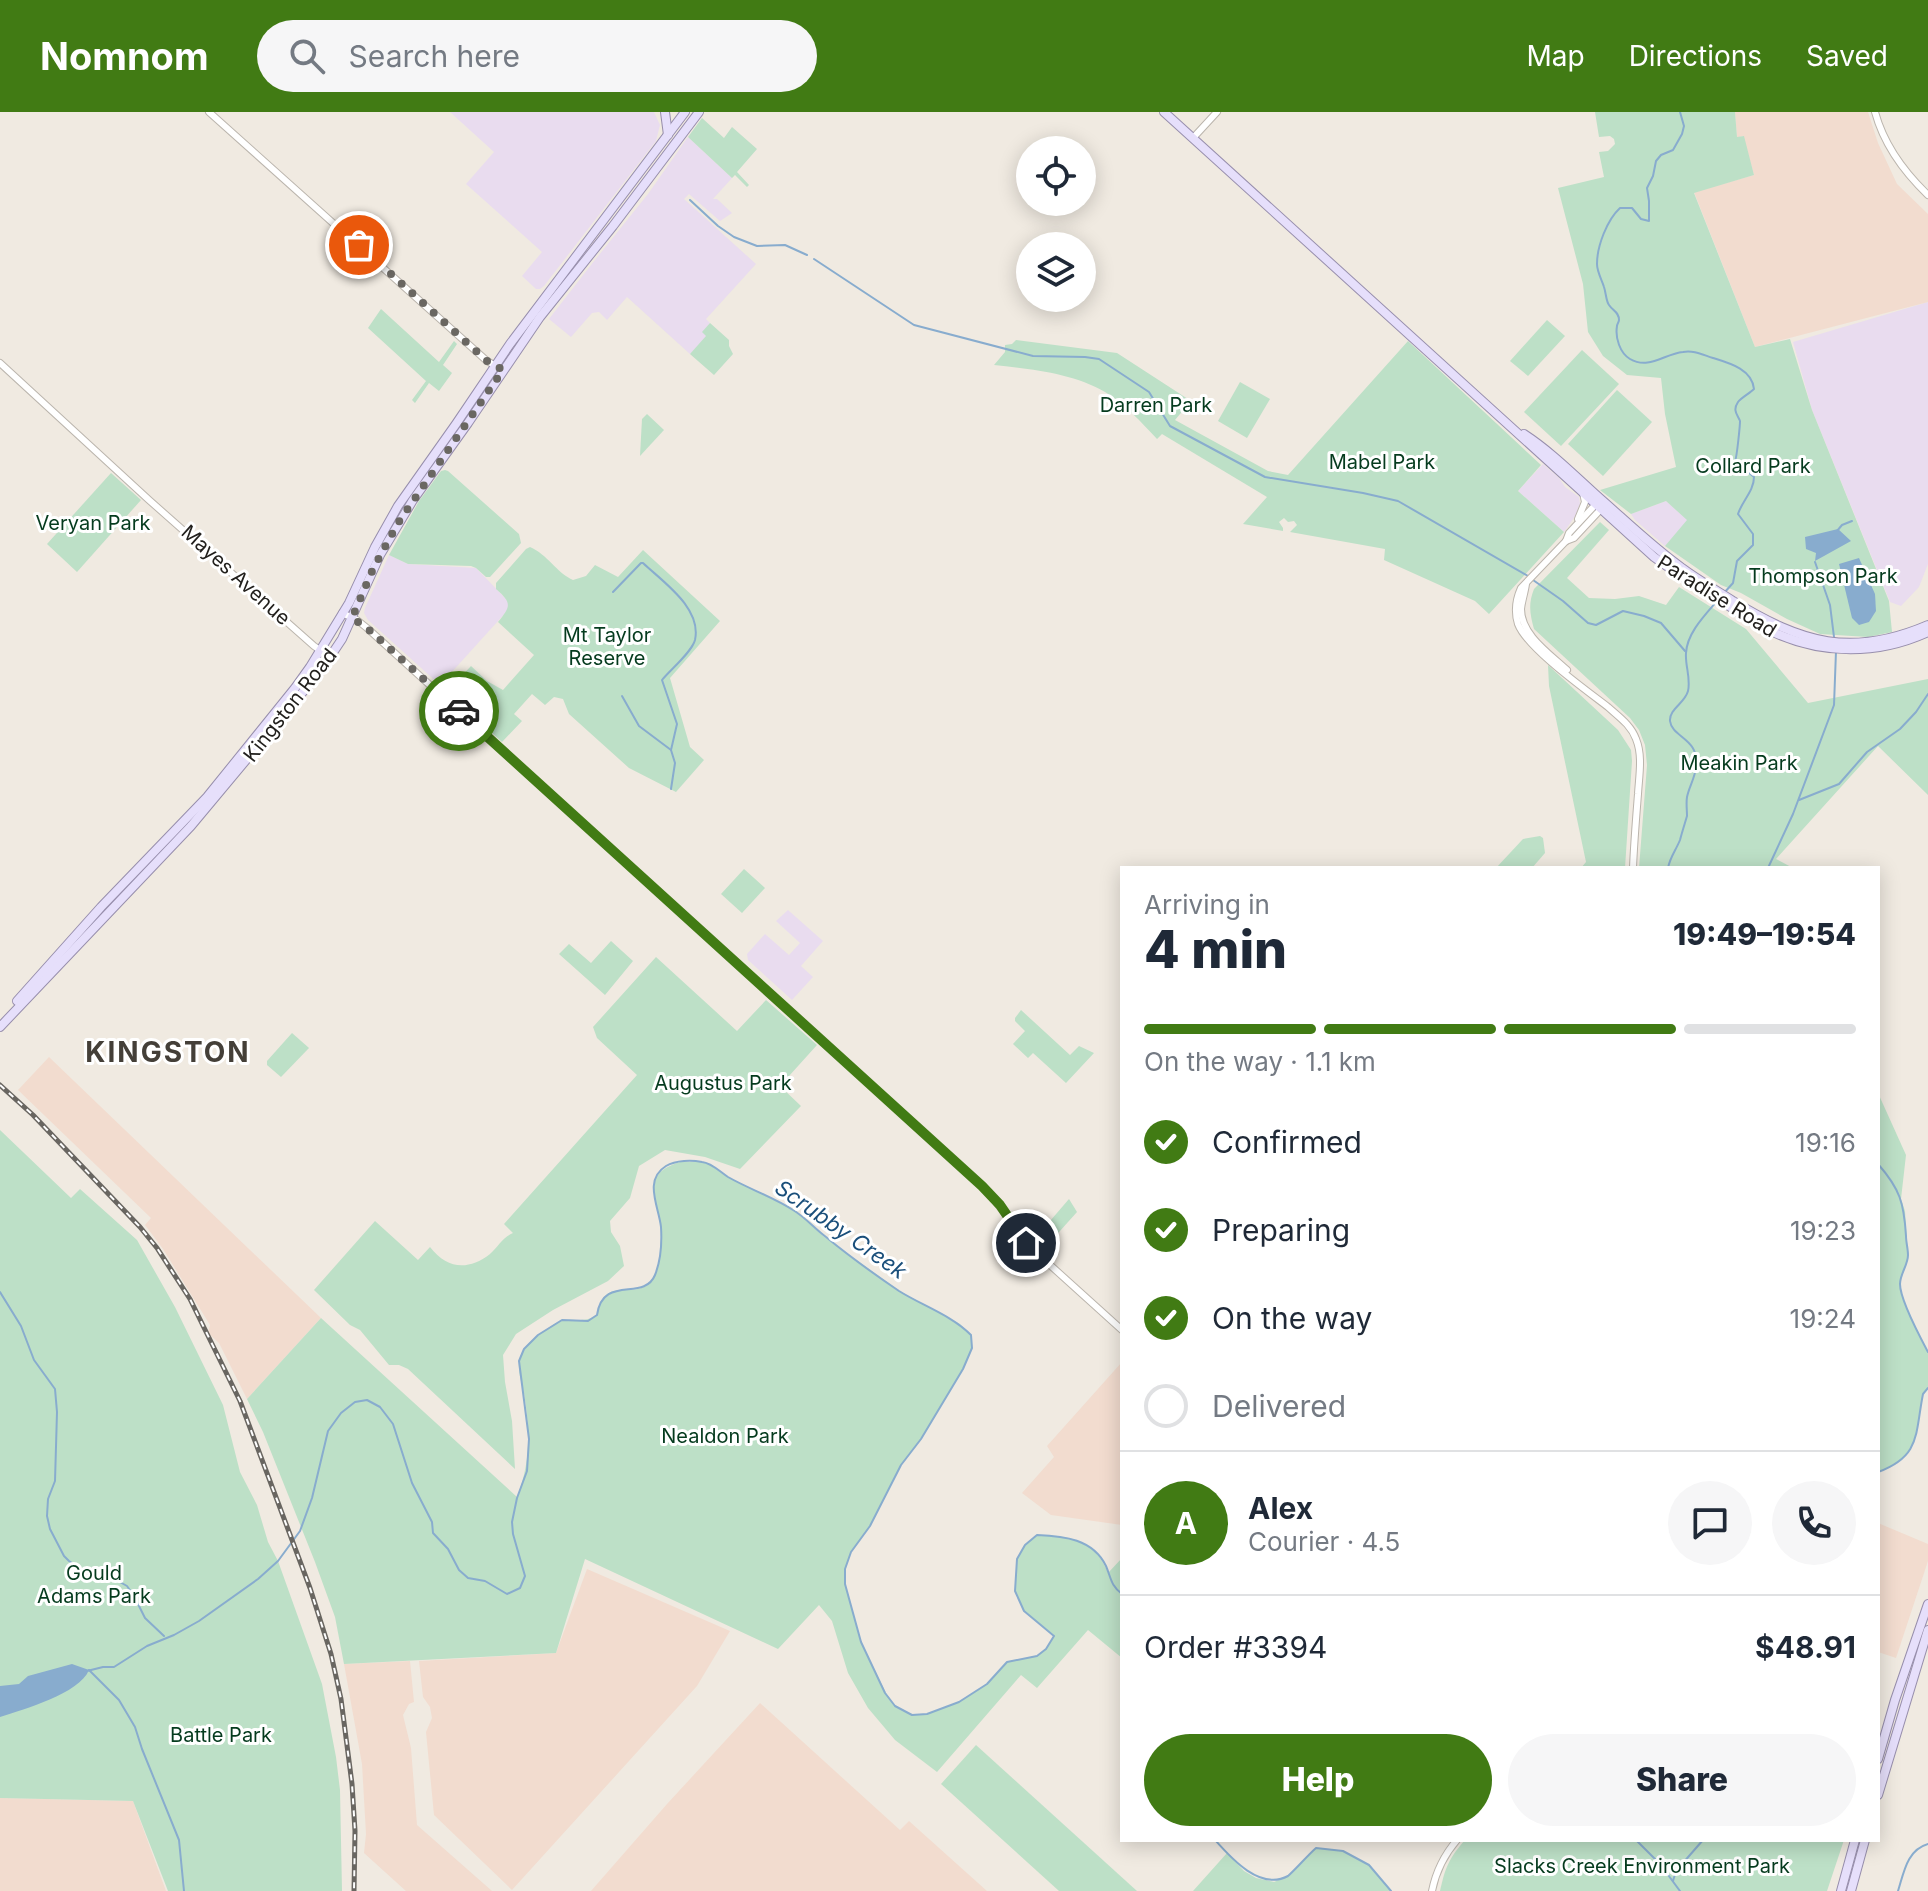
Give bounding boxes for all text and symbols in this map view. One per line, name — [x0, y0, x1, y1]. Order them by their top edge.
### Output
search box — [257, 20, 817, 92]
text: Nomnom — [40, 33, 209, 79]
icon: search — [285, 34, 329, 78]
text: Search here — [349, 38, 520, 74]
text: Map — [1526, 39, 1585, 73]
text: Directions — [1629, 39, 1762, 73]
text: Saved — [1806, 39, 1888, 73]
map controls — [1016, 136, 1096, 312]
button: locate — [1016, 136, 1096, 216]
pin — [325, 211, 393, 279]
icon: bag — [337, 223, 381, 267]
button: layers — [1016, 232, 1096, 312]
park label: Darren Park — [1100, 393, 1212, 417]
park label: Mabel Park — [1329, 450, 1435, 474]
park label: Collard Park — [1695, 454, 1811, 478]
park label: Veryan Park — [36, 511, 150, 535]
street label: Mayes Avenue — [177, 520, 295, 630]
street label: Paradise Road — [1653, 550, 1781, 642]
park label: Thompson Park — [1748, 564, 1898, 588]
park label: Mt Taylor Reserve — [563, 623, 652, 670]
street label: Kingston Road — [238, 644, 342, 766]
courier — [419, 671, 499, 751]
icon: car — [437, 689, 481, 733]
park label: Meakin Park — [1680, 751, 1798, 775]
text: Arriving in — [1144, 889, 1270, 920]
text: 19:49–19:54 — [1673, 916, 1856, 952]
text: 4 min — [1144, 918, 1287, 981]
district label: KINGSTON — [85, 1035, 251, 1069]
text: On the way · 1.1 km — [1144, 1046, 1376, 1077]
park label: Augustus Park — [654, 1071, 792, 1095]
icon: check — [1144, 1120, 1188, 1164]
text: Confirmed — [1212, 1124, 1362, 1160]
text: 19:16 — [1795, 1127, 1856, 1158]
water label: Scrubby Creek — [770, 1174, 912, 1284]
icon: check — [1144, 1208, 1188, 1252]
pin — [992, 1209, 1060, 1277]
text: Preparing — [1212, 1212, 1350, 1248]
text: 19:23 — [1790, 1215, 1856, 1246]
icon: home — [1004, 1221, 1048, 1265]
icon: check — [1144, 1296, 1188, 1340]
text: On the way — [1212, 1300, 1372, 1336]
text: 19:24 — [1790, 1303, 1856, 1334]
text: Delivered — [1212, 1388, 1346, 1424]
park label: Nealdon Park — [661, 1424, 789, 1448]
button: chat — [1668, 1481, 1752, 1565]
button: phone — [1772, 1481, 1856, 1565]
text: Alex — [1248, 1490, 1313, 1526]
text: A — [1175, 1505, 1197, 1541]
text: Courier · 4.5 — [1248, 1526, 1400, 1557]
park label: Gould Adams Park — [37, 1561, 151, 1608]
text: Order #3394 — [1144, 1629, 1327, 1665]
text: $48.91 — [1755, 1629, 1856, 1665]
park label: Battle Park — [170, 1723, 272, 1747]
button: Help — [1144, 1734, 1492, 1826]
button: Share — [1508, 1734, 1856, 1826]
park label: Slacks Creek Environment Park — [1494, 1854, 1790, 1878]

